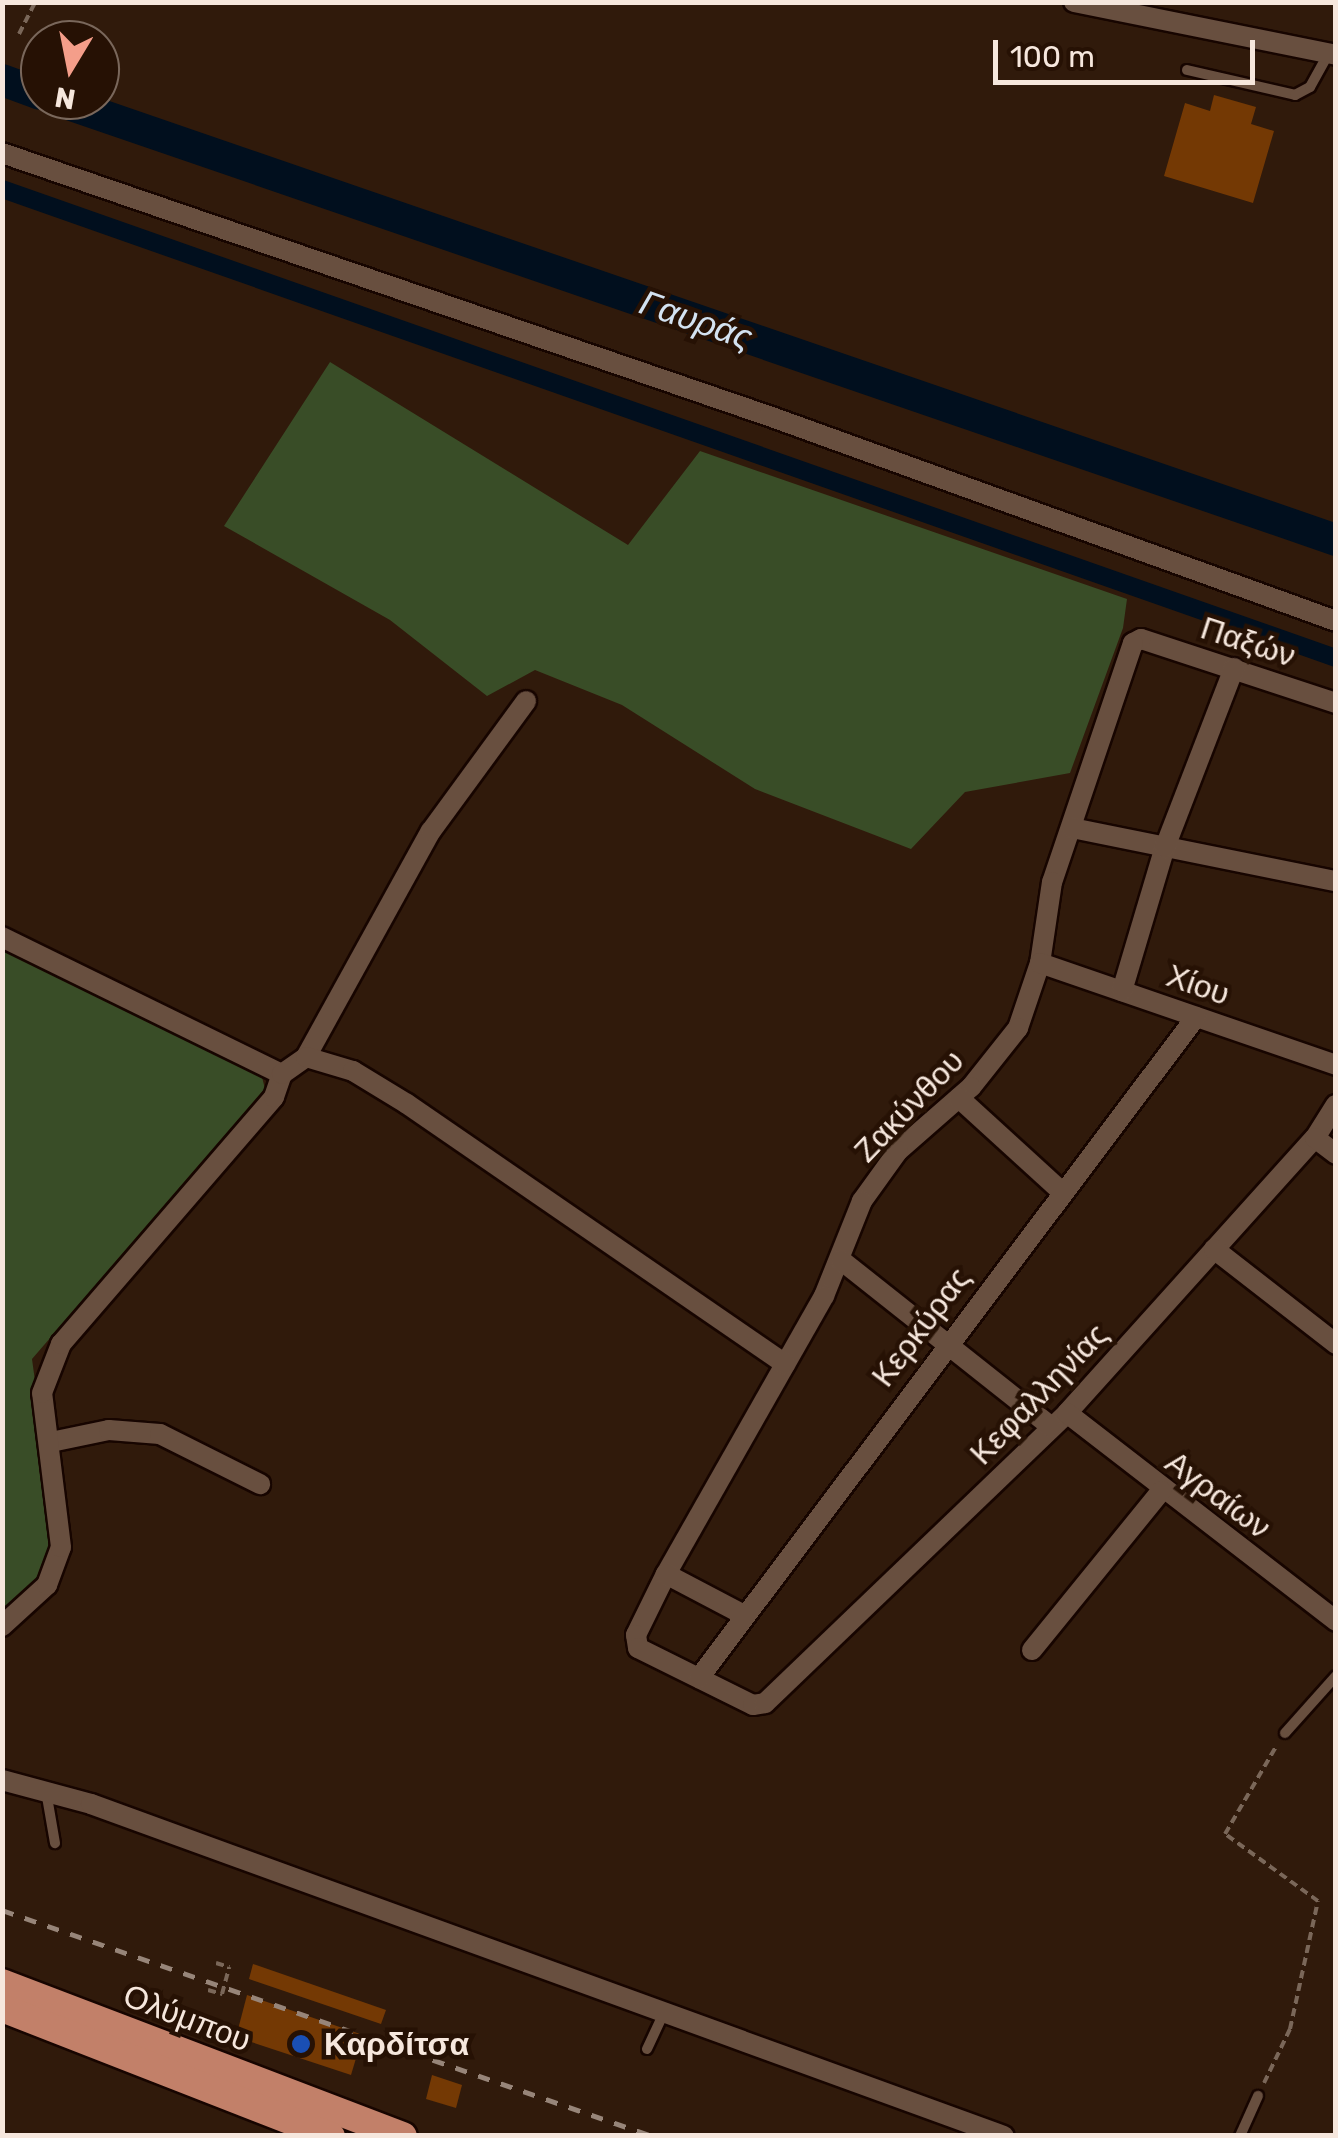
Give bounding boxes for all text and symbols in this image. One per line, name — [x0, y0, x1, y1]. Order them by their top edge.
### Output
north arrow — [20, 20, 120, 120]
scale bar — [998, 20, 1260, 82]
text: 100 m — [1010, 39, 1095, 75]
text: N — [52, 80, 78, 116]
water label: Γαυράς — [634, 281, 758, 359]
street label: Παξών — [1196, 609, 1300, 675]
street label: Χίου — [1162, 956, 1234, 1014]
street label: Ζακύνθου — [846, 1042, 972, 1170]
street label: Κερκύρας — [864, 1260, 978, 1394]
street label: Κεφαλληνίας — [962, 1315, 1116, 1473]
street label: Αγραίων — [1158, 1443, 1278, 1547]
street label: Ολύμπου — [118, 1976, 256, 2060]
place label: Καρδίτσα — [324, 2025, 469, 2063]
marker: Καρδίτσα — [288, 2031, 314, 2057]

